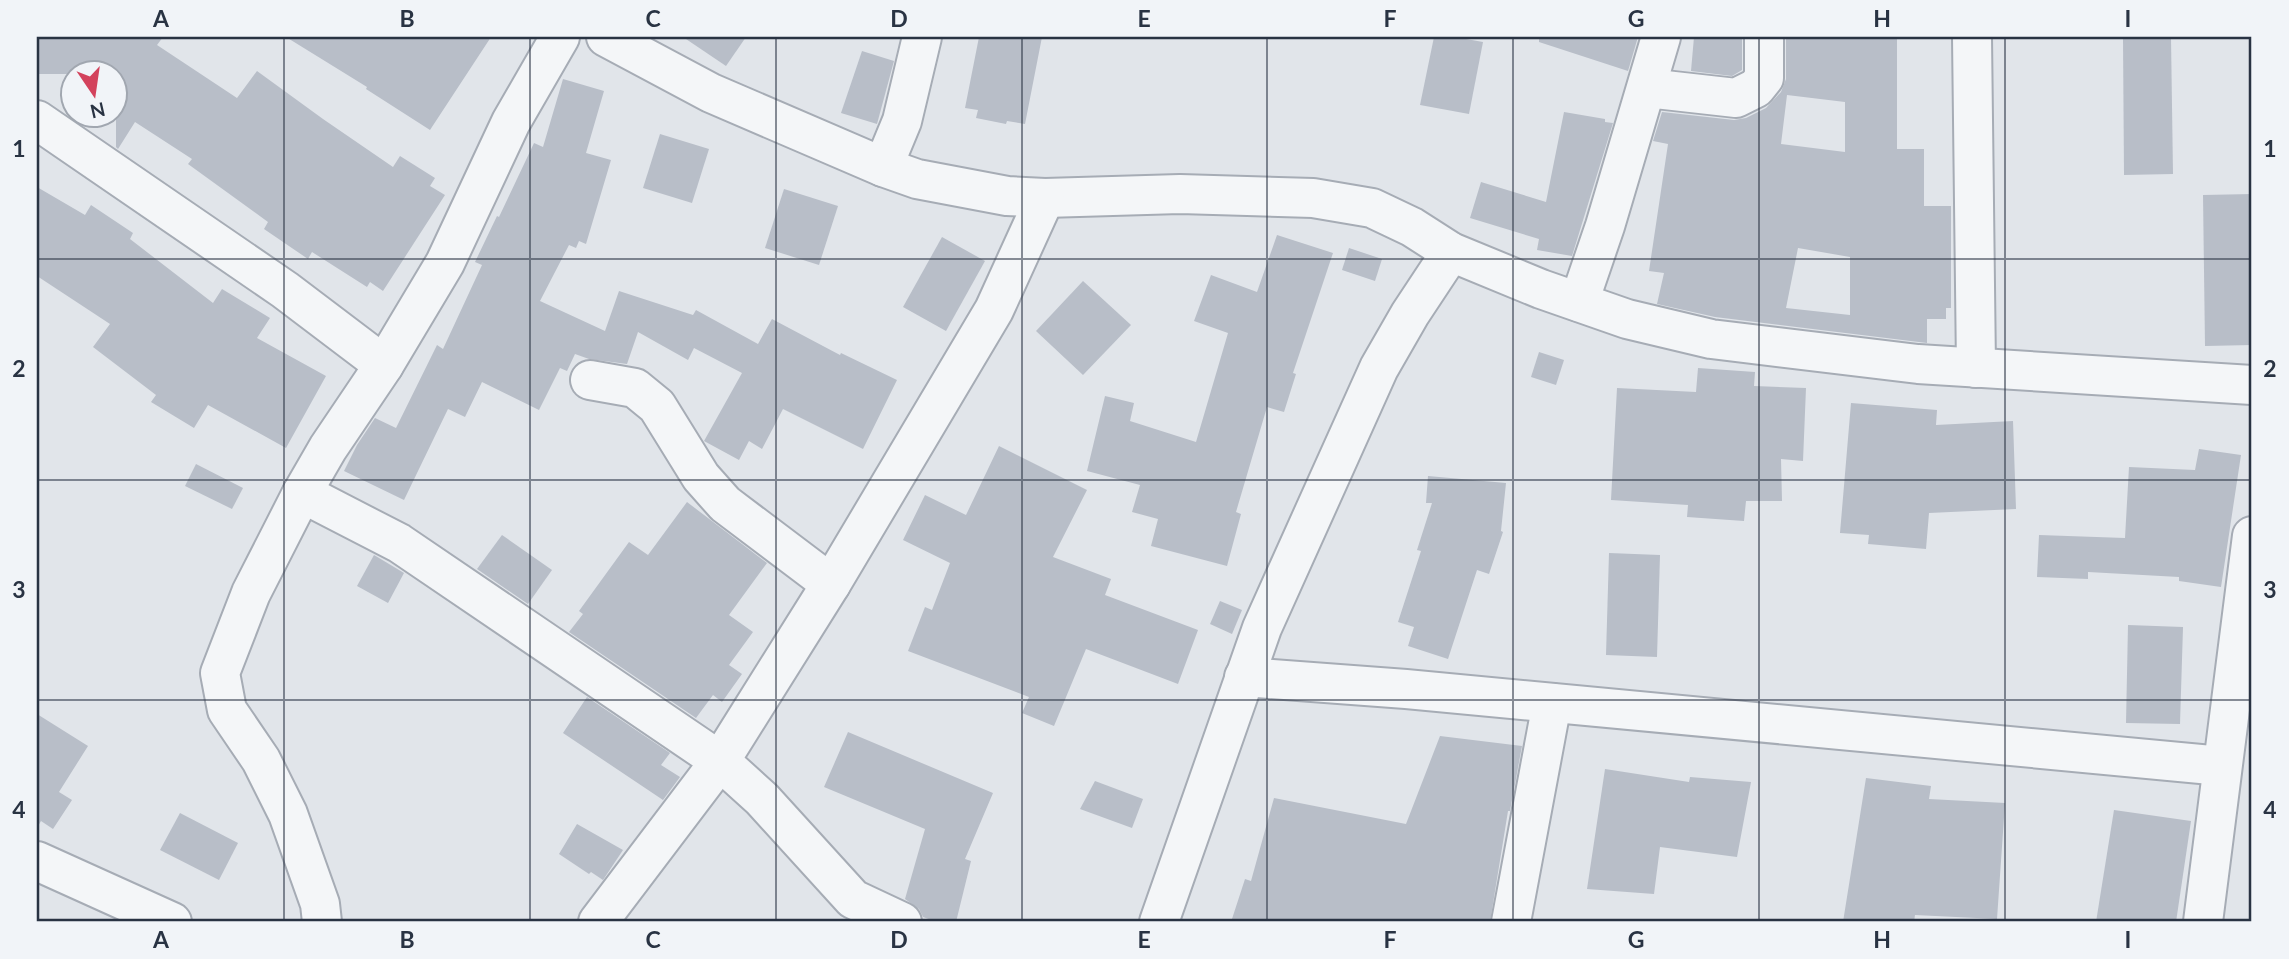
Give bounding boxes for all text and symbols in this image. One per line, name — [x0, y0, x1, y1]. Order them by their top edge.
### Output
text: A — [152, 4, 170, 32]
text: B — [399, 4, 415, 32]
text: C — [645, 4, 661, 32]
text: D — [890, 4, 908, 32]
text: E — [1137, 4, 1151, 32]
text: F — [1383, 4, 1397, 32]
text: G — [1628, 4, 1644, 32]
text: H — [1873, 4, 1891, 32]
text: I — [2125, 4, 2131, 32]
north arrow — [60, 60, 130, 130]
text: N — [88, 98, 108, 124]
text: 1 — [12, 134, 26, 162]
text: 1 — [2263, 134, 2277, 162]
text: 2 — [12, 354, 26, 382]
text: 2 — [2263, 354, 2277, 382]
text: 3 — [12, 575, 26, 603]
text: 3 — [2263, 575, 2277, 603]
text: 4 — [12, 795, 26, 823]
text: 4 — [2263, 795, 2277, 823]
text: A — [152, 925, 170, 953]
text: B — [399, 925, 415, 953]
text: C — [645, 925, 661, 953]
text: D — [890, 925, 908, 953]
text: E — [1137, 925, 1151, 953]
text: F — [1383, 925, 1397, 953]
text: G — [1628, 925, 1644, 953]
text: H — [1873, 925, 1891, 953]
text: I — [2125, 925, 2131, 953]

